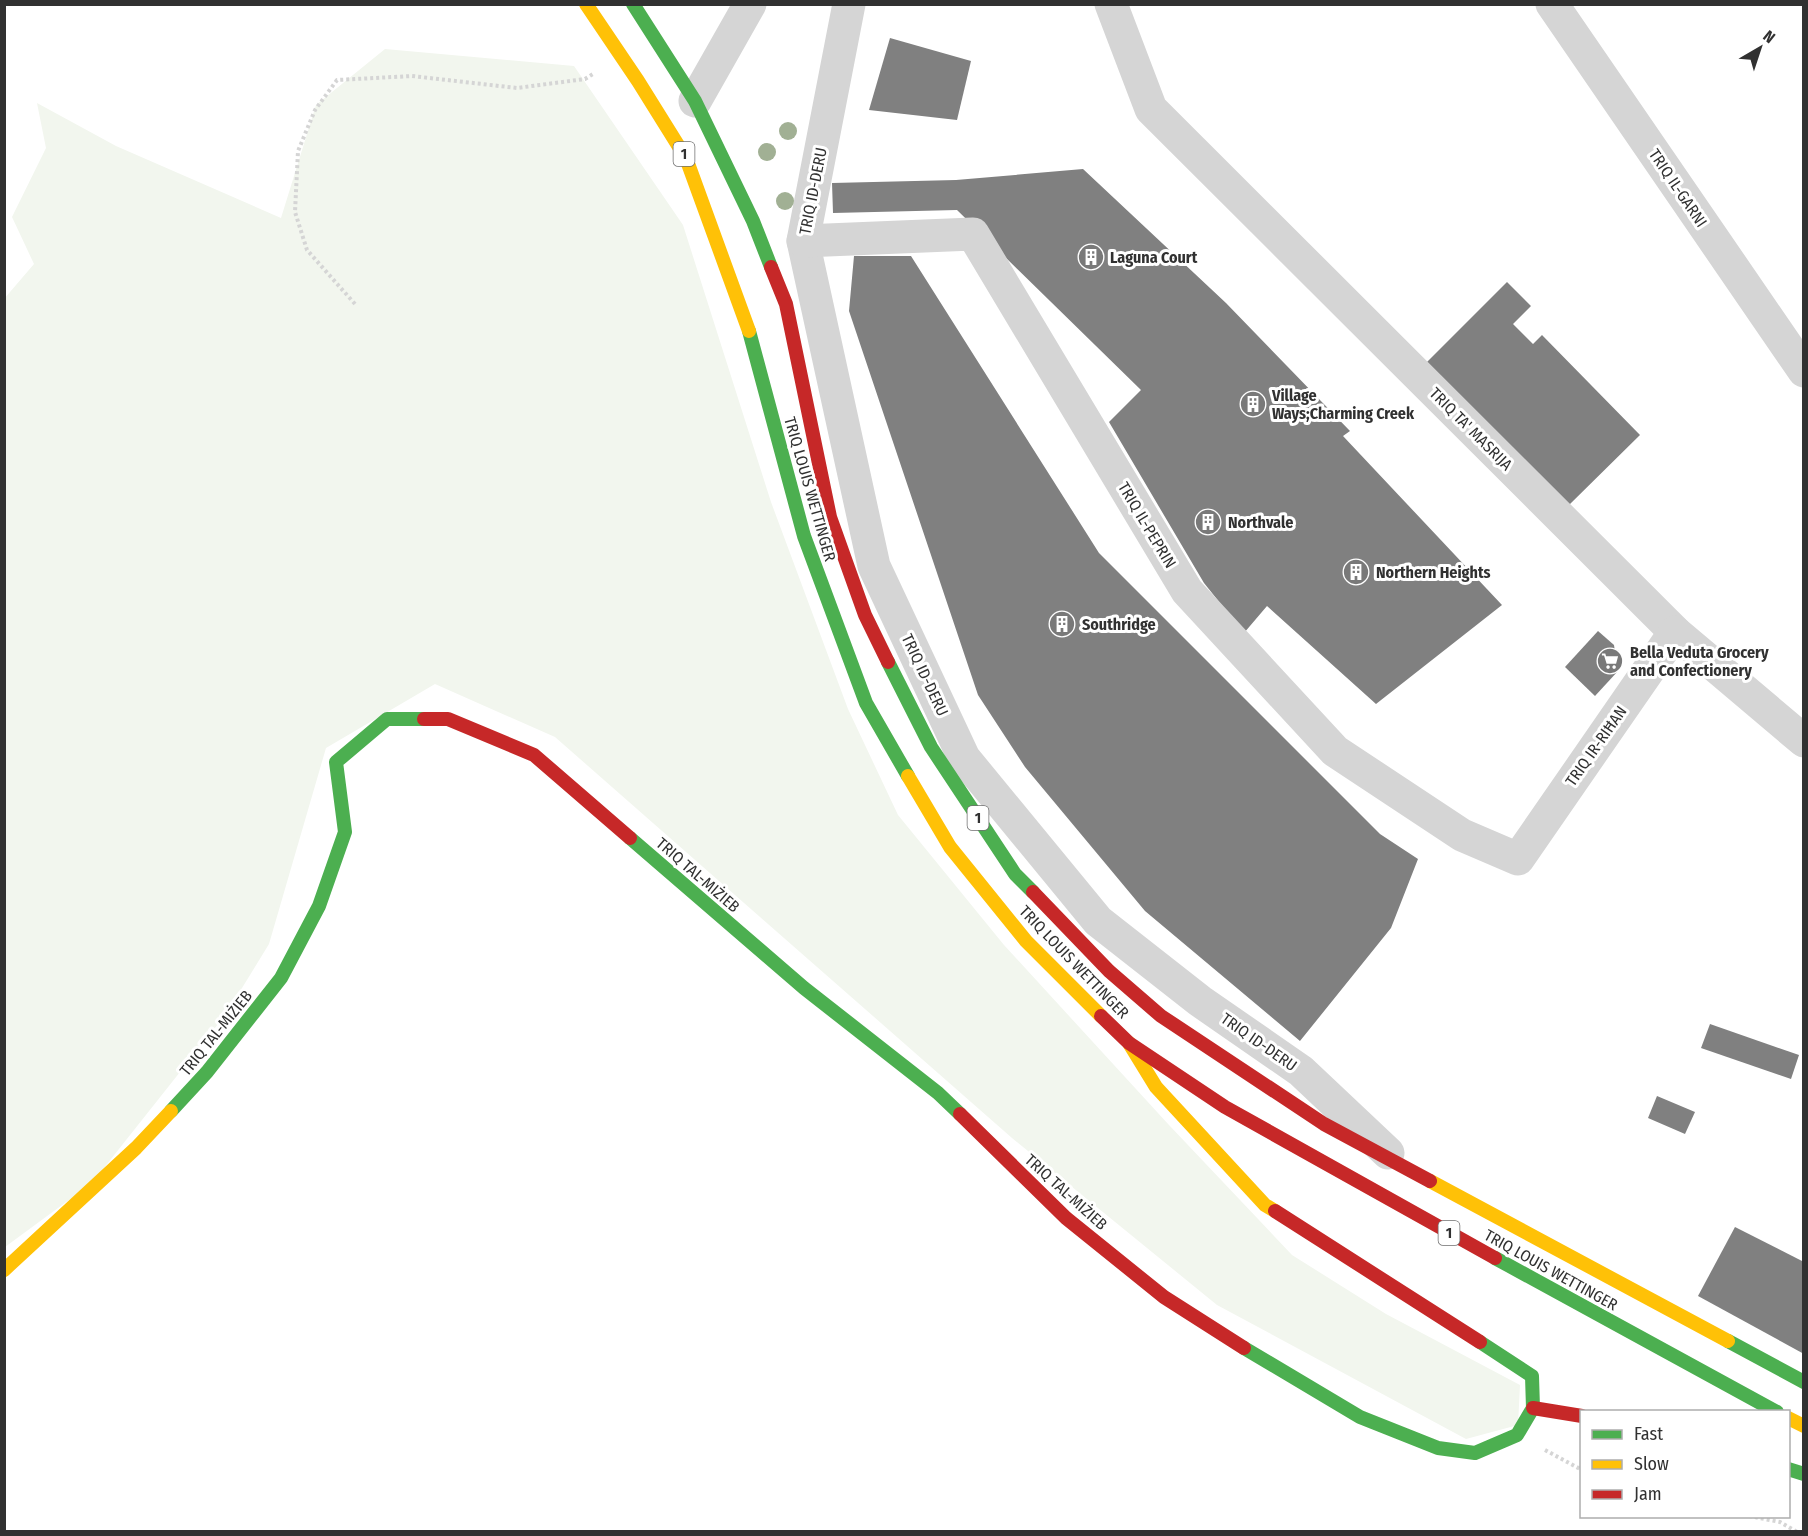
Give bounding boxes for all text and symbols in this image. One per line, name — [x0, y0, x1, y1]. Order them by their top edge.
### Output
north arrow — [1730, 18, 1790, 78]
text: N — [1759, 26, 1779, 47]
road number: 1 — [674, 142, 694, 166]
street label: TRIQ IL-GARNI — [1645, 145, 1711, 231]
street label: TRIQ ID-DERU — [795, 146, 831, 236]
building icon: Laguna Court — [1076, 242, 1106, 272]
place label: Laguna Court — [1110, 248, 1198, 267]
street label: TRIQ TA' MASRIJA — [1426, 384, 1517, 475]
place label: Village Ways;Charming Creek — [1271, 386, 1415, 423]
building icon: Village Ways;Charming Creek — [1238, 389, 1268, 419]
street label: TRIQ LOUIS WETTINGER — [780, 415, 840, 564]
street label: TRIQ IL-PEPRIN — [1114, 479, 1180, 571]
building icon: Northvale — [1193, 507, 1223, 537]
place label: Northvale — [1228, 513, 1293, 532]
building icon: Northern Heights — [1341, 557, 1371, 587]
place label: Northern Heights — [1376, 563, 1491, 582]
building icon: Southridge — [1047, 609, 1077, 639]
place label: Southridge — [1082, 615, 1156, 634]
street label: TRIQ ID-DERU — [898, 631, 952, 719]
place label: Bella Veduta Grocery and Confectionery — [1630, 643, 1769, 680]
supermarket icon: Bella Veduta Grocery and Confectionery — [1595, 646, 1625, 676]
street label: TRIQ IR-RIĦAN — [1561, 702, 1631, 790]
road number: 1 — [968, 806, 988, 830]
street label: TRIQ TAL-MIŻIEB — [652, 834, 744, 916]
street label: TRIQ LOUIS WETTINGER — [1015, 902, 1133, 1023]
street label: TRIQ TAL-MIŻIEB — [176, 986, 256, 1079]
street label: TRIQ ID-DERU — [1217, 1009, 1301, 1075]
street label: TRIQ TAL-MIŻIEB — [1021, 1150, 1111, 1234]
road number: 1 — [1438, 1221, 1460, 1245]
street label: TRIQ LOUIS WETTINGER — [1481, 1225, 1621, 1315]
legend — [1580, 1410, 1790, 1518]
text: Fast — [1634, 1423, 1663, 1445]
text: Slow — [1634, 1453, 1669, 1475]
text: Jam — [1634, 1483, 1662, 1505]

